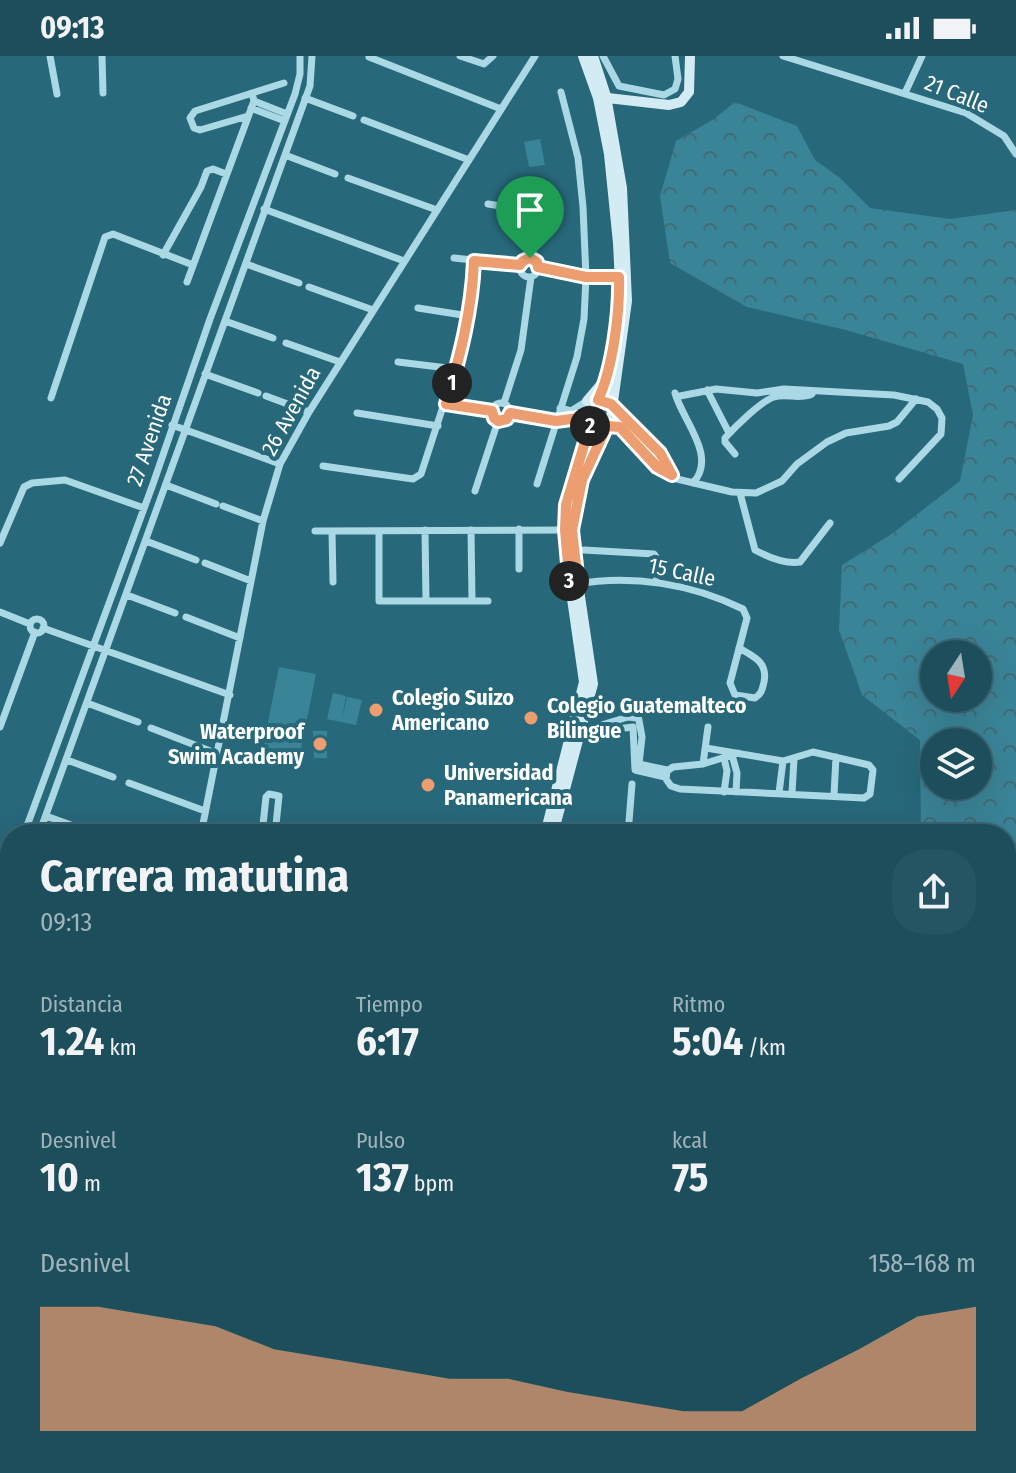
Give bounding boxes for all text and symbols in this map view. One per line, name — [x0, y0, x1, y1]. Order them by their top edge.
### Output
text: 09:13 — [40, 10, 104, 46]
street label: 21 Calle — [921, 69, 993, 119]
pin — [496, 176, 564, 258]
icon: arrive — [508, 188, 552, 232]
street label: 26 Avenida — [256, 362, 326, 460]
pin: 1 — [432, 363, 472, 403]
text: 1 — [447, 369, 457, 396]
street label: 27 Avenida — [121, 390, 177, 490]
pin: 2 — [570, 406, 610, 446]
text: 2 — [585, 412, 595, 439]
street label: 15 Calle — [646, 552, 718, 592]
pin: 3 — [549, 561, 589, 601]
text: 3 — [564, 567, 574, 594]
north arrow — [920, 640, 992, 712]
map controls — [920, 640, 992, 800]
place label: Colegio Suizo Americano — [391, 684, 514, 736]
place label: Colegio Guatemalteco Bilingue — [547, 692, 747, 744]
marker: Colegio Suizo Americano — [367, 701, 385, 719]
marker: Colegio Guatemalteco Bilingue — [522, 709, 540, 727]
place label: Waterproof Swim Academy — [168, 718, 306, 770]
button: layers — [920, 728, 992, 800]
marker: Waterproof Swim Academy — [311, 735, 329, 753]
place label: Universidad Panamericana — [444, 759, 573, 811]
marker: Universidad Panamericana — [419, 776, 437, 794]
text: Carrera matutina — [40, 850, 349, 903]
button: share — [892, 850, 976, 934]
text: 09:13 — [40, 907, 92, 938]
text: Distancia — [40, 991, 123, 1018]
text: Tiempo — [356, 991, 423, 1018]
text: Ritmo — [672, 991, 725, 1018]
text: 1.24 — [40, 1018, 104, 1066]
text: 6:17 — [356, 1018, 419, 1066]
text: 5:04 — [672, 1018, 743, 1066]
text: km — [104, 1034, 137, 1061]
text: /km — [743, 1034, 786, 1061]
text: Desnivel — [40, 1127, 117, 1154]
text: Pulso — [356, 1127, 405, 1154]
text: kcal — [672, 1127, 708, 1154]
text: 10 — [40, 1154, 79, 1202]
text: 137 — [356, 1154, 409, 1202]
text: 75 — [672, 1154, 708, 1202]
text: m — [79, 1170, 101, 1197]
text: bpm — [409, 1170, 454, 1197]
text: Desnivel — [40, 1248, 130, 1279]
text: 158–168 m — [868, 1248, 976, 1279]

